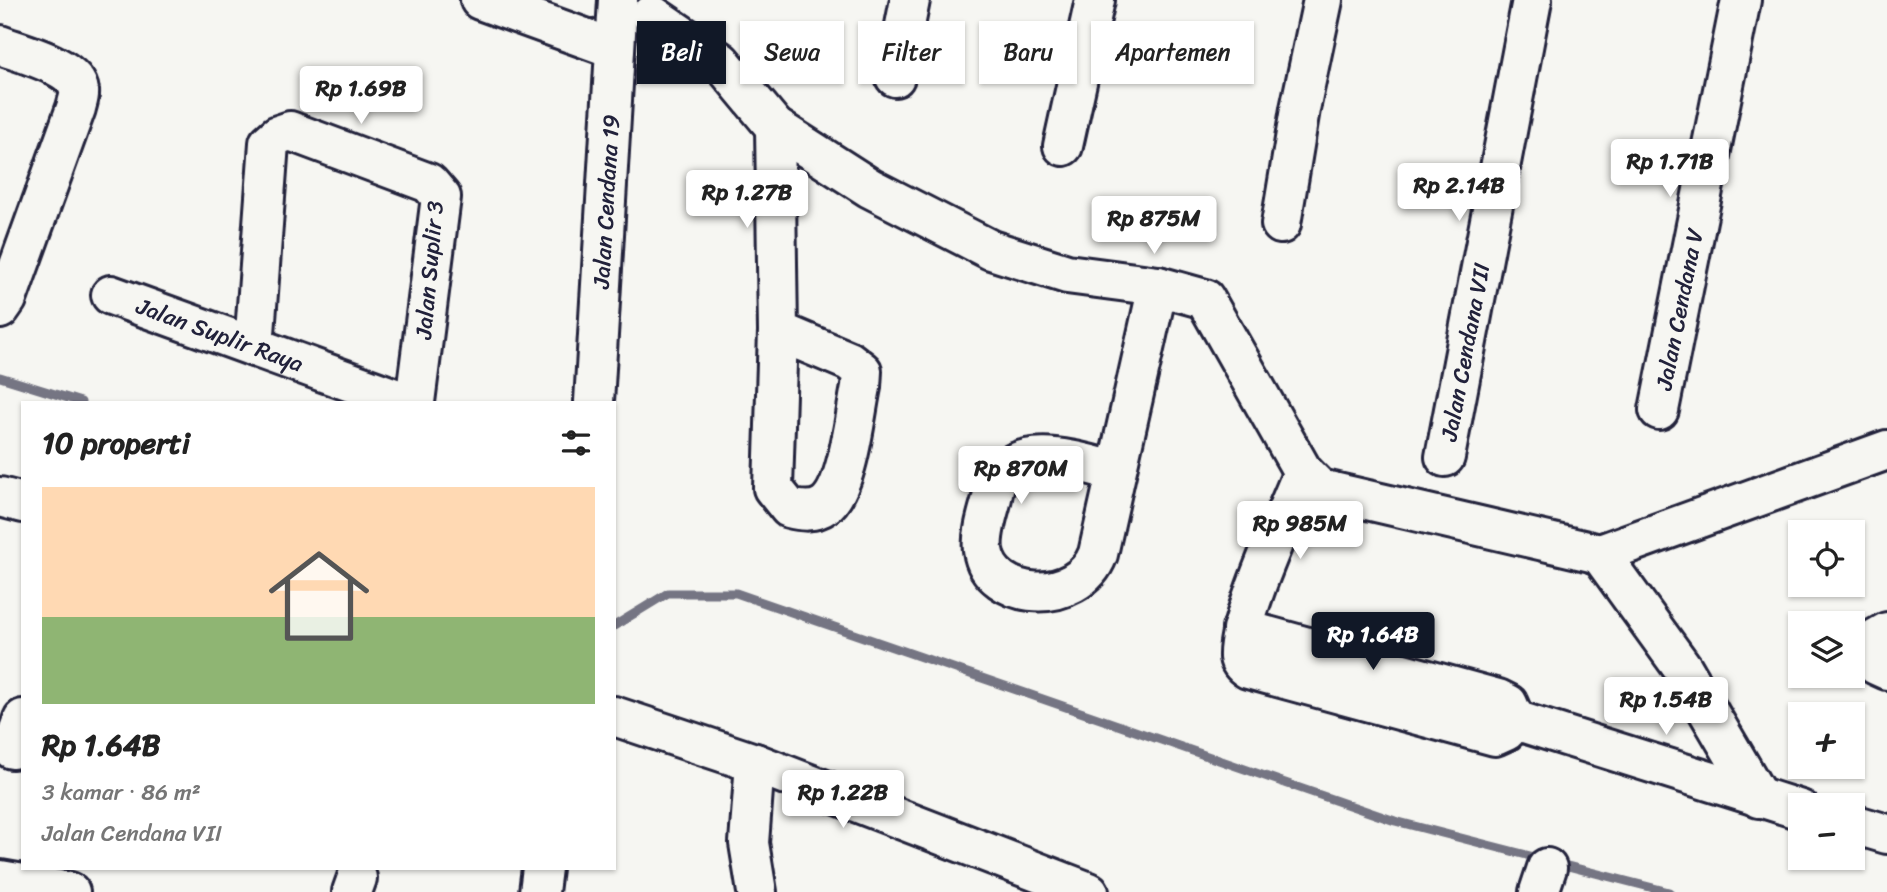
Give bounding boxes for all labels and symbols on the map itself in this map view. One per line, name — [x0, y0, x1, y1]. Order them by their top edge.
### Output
pin: Rp 1.69B — [289, 66, 433, 126]
street label: Jalan Cendana 19 — [581, 113, 632, 291]
pin: Rp 1.71B — [1598, 140, 1742, 199]
pin: Rp 2.14B — [1387, 164, 1531, 223]
pin: Rp 1.27B — [675, 170, 819, 230]
pin: Rp 875M — [1089, 196, 1219, 256]
street label: Jalan Suplir 3 — [403, 199, 456, 342]
street label: Jalan Cendana V — [1643, 224, 1716, 395]
street label: Jalan Cendana VII — [1428, 260, 1502, 445]
street label: Jalan Suplir Raya — [130, 286, 310, 384]
pin: Rp 870M — [956, 447, 1086, 506]
pin: Rp 985M — [1235, 502, 1365, 561]
pin: Rp 1.64B — [1301, 612, 1445, 672]
pin: Rp 1.54B — [1594, 678, 1738, 737]
pin: Rp 1.22B — [771, 770, 915, 830]

